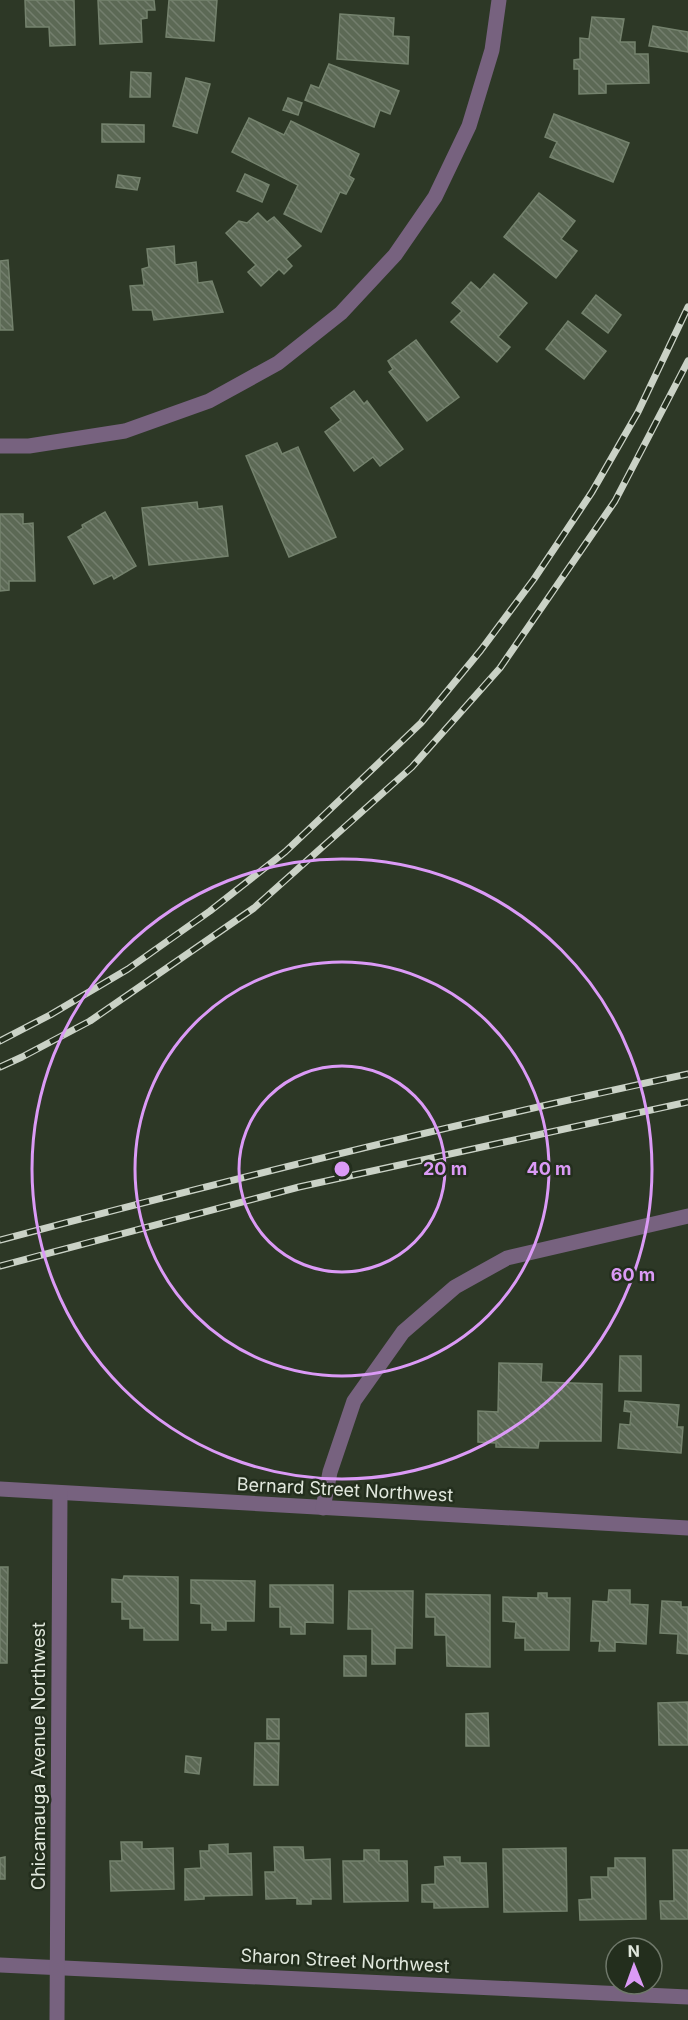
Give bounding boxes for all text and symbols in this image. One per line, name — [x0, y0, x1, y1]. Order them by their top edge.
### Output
text: 20 m — [423, 1158, 467, 1179]
text: 40 m — [527, 1158, 572, 1179]
centre of rings — [332, 1159, 352, 1179]
text: 60 m — [611, 1264, 655, 1285]
street label: Bernard Street Northwest — [236, 1473, 454, 1506]
street label: Chicamauga Avenue Northwest — [28, 1622, 49, 1890]
north arrow — [604, 1936, 664, 1996]
text: N — [627, 1941, 640, 1961]
street label: Sharon Street Northwest — [240, 1945, 450, 1976]

